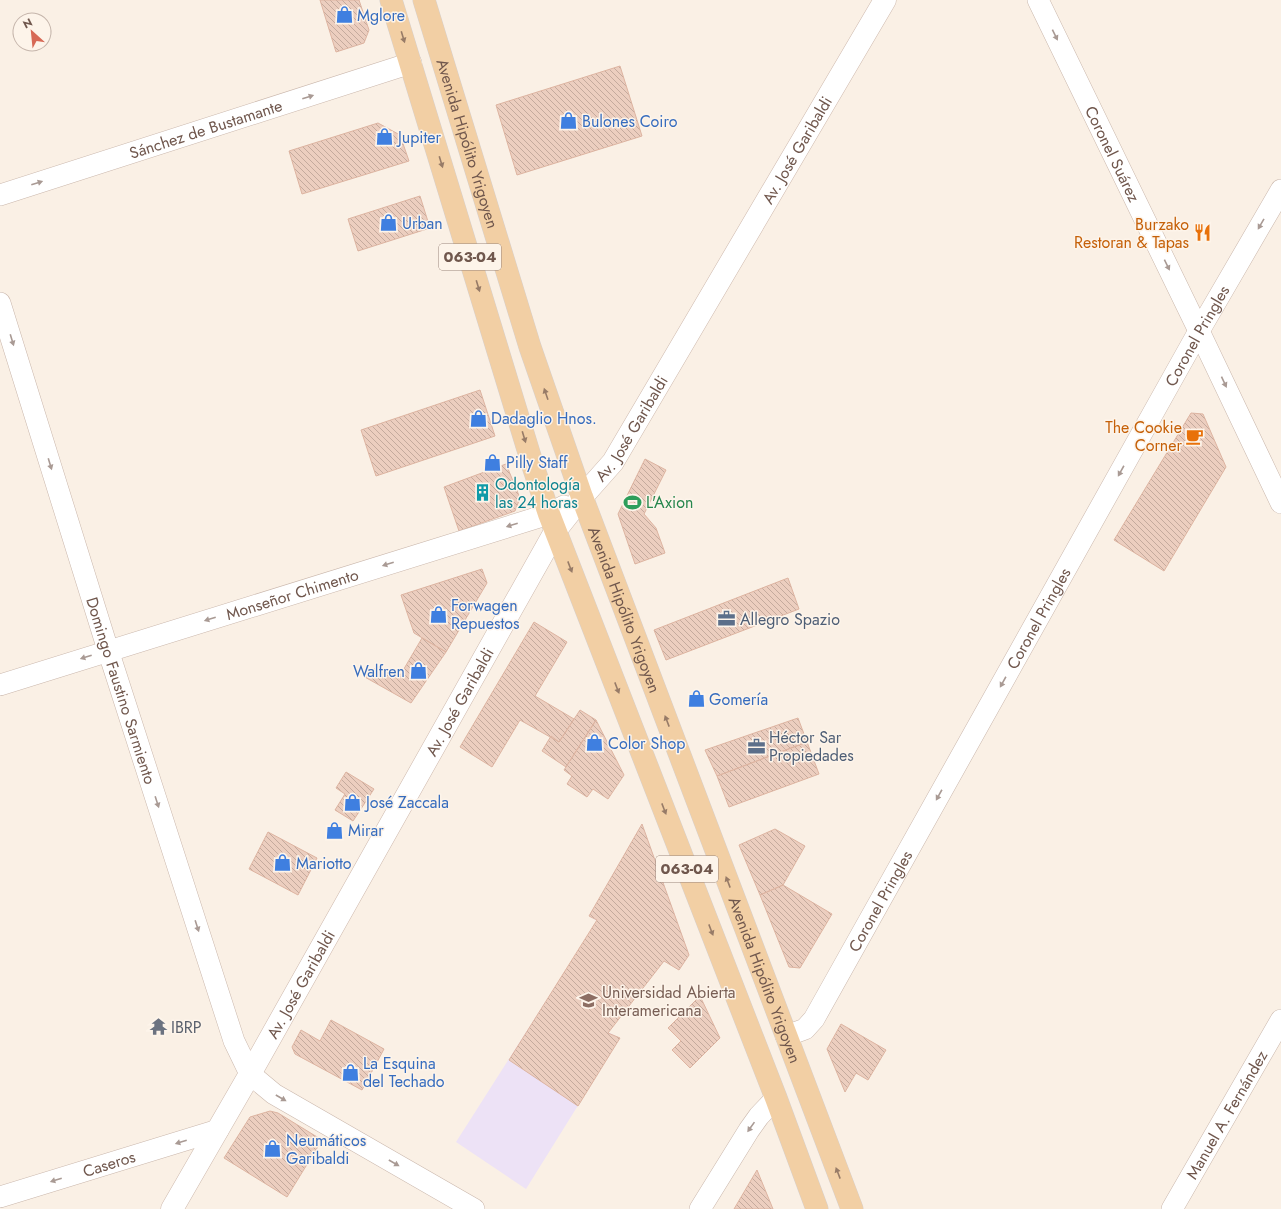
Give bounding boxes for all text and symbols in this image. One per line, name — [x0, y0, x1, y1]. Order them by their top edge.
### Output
place label: Mglore — [357, 4, 405, 27]
shop icon: Mglore — [334, 5, 354, 25]
north arrow — [12, 12, 52, 52]
text: N — [20, 14, 35, 32]
one-way arrow — [1052, 29, 1058, 41]
one-way arrow — [400, 32, 406, 44]
street label: Avenida Hipólito Yrigoyen — [431, 56, 504, 231]
street label: Av. José Garibaldi — [757, 92, 838, 208]
one-way arrow — [302, 93, 314, 99]
street label: Sánchez de Bustamante — [126, 94, 285, 165]
street label: Coronel Suárez — [1079, 102, 1146, 207]
place label: Bulones Coiro — [582, 110, 678, 133]
shop icon: Bulones Coiro — [559, 111, 579, 131]
place label: Jupiter — [396, 126, 442, 149]
shop icon: Jupiter — [375, 127, 395, 147]
one-way arrow — [438, 156, 444, 168]
one-way arrow — [31, 180, 43, 186]
place label: Urban — [402, 212, 443, 235]
shop icon: Urban — [379, 213, 399, 233]
place label: Burzako Restoran & Tapas — [1074, 213, 1189, 254]
one-way arrow — [1258, 218, 1265, 230]
restaurant icon: Burzako Restoran & Tapas — [1192, 223, 1212, 243]
road number: 063-04 — [439, 244, 501, 270]
one-way arrow — [1164, 260, 1170, 271]
one-way arrow — [475, 280, 481, 292]
street label: Coronel Pringles — [1159, 281, 1235, 391]
one-way arrow — [9, 335, 15, 347]
street label: Av. José Garibaldi — [590, 371, 673, 487]
one-way arrow — [1221, 377, 1227, 388]
one-way arrow — [543, 387, 549, 399]
place label: Dadaglio Hnos. — [491, 407, 597, 430]
shop icon: Dadaglio Hnos. — [468, 408, 488, 428]
place label: The Cookie Corner — [1105, 416, 1183, 457]
cafe icon: The Cookie Corner — [1185, 426, 1205, 446]
one-way arrow — [521, 432, 527, 444]
place label: Pilly Staff — [506, 451, 568, 474]
shop icon: Pilly Staff — [483, 452, 503, 472]
one-way arrow — [47, 459, 53, 471]
one-way arrow — [1117, 465, 1124, 476]
place label: Odontología las 24 horas — [495, 473, 580, 514]
building icon: Odontología las 24 horas — [472, 483, 492, 503]
place label: L'Axion — [646, 491, 693, 514]
sports icon: L'Axion — [623, 492, 643, 512]
one-way arrow — [506, 522, 518, 528]
street label: Avenida Hipólito Yrigoyen — [582, 523, 666, 696]
one-way arrow — [382, 561, 394, 567]
one-way arrow — [568, 561, 574, 573]
street label: Monseñor Chimento — [223, 563, 362, 626]
street label: Coronel Pringles — [1001, 564, 1076, 673]
street label: Domingo Faustino Sarmiento — [80, 594, 162, 787]
place label: Forwagen Repuestos — [451, 594, 519, 635]
shop icon: Forwagen Repuestos — [428, 604, 448, 624]
place label: Allegro Spazio — [740, 608, 840, 631]
office icon: Allegro Spazio — [717, 609, 737, 629]
one-way arrow — [204, 616, 216, 622]
street label: Av. José Garibaldi — [420, 644, 500, 760]
one-way arrow — [80, 654, 92, 660]
place label: Walfren — [353, 660, 405, 683]
shop icon: Walfren — [408, 661, 428, 681]
one-way arrow — [999, 676, 1006, 688]
one-way arrow — [615, 682, 621, 694]
place label: Gomería — [709, 688, 768, 711]
shop icon: Gomería — [686, 689, 706, 709]
one-way arrow — [663, 715, 669, 727]
place label: Héctor Sar Propiedades — [769, 726, 854, 767]
place label: Color Shop — [608, 732, 685, 755]
shop icon: Color Shop — [585, 733, 605, 753]
office icon: Héctor Sar Propiedades — [746, 736, 766, 756]
one-way arrow — [936, 789, 943, 801]
place label: José Zaccala — [364, 791, 449, 814]
shop icon: José Zaccala — [343, 792, 363, 812]
one-way arrow — [154, 796, 160, 808]
one-way arrow — [662, 804, 668, 816]
place label: Mirar — [348, 819, 384, 842]
shop icon: Mirar — [325, 820, 345, 840]
street label: Coronel Pringles — [843, 846, 918, 956]
place label: Mariotto — [296, 852, 352, 875]
shop icon: Mariotto — [273, 853, 293, 873]
road number: 063-04 — [656, 856, 718, 882]
one-way arrow — [724, 875, 730, 887]
street label: Avenida Hipólito Yrigoyen — [723, 894, 807, 1067]
one-way arrow — [194, 920, 200, 932]
one-way arrow — [709, 925, 715, 937]
street label: Av. José Garibaldi — [261, 926, 341, 1043]
place label: Universidad Abierta Interamericana — [602, 981, 736, 1022]
school or university icon: Universidad Abierta Interamericana — [579, 991, 599, 1011]
place label: IBRP — [171, 1016, 202, 1039]
temple icon: IBRP — [148, 1017, 168, 1037]
street label: Manuel A. Fernández — [1181, 1046, 1273, 1183]
place label: La Esquina del Techado — [363, 1052, 445, 1093]
shop icon: La Esquina del Techado — [340, 1062, 360, 1082]
one-way arrow — [275, 1095, 287, 1102]
one-way arrow — [747, 1122, 755, 1133]
place label: Neumáticos Garibaldi — [286, 1129, 366, 1170]
one-way arrow — [174, 1139, 186, 1145]
shop icon: Neumáticos Garibaldi — [263, 1139, 283, 1159]
street label: Caseros — [80, 1145, 138, 1183]
one-way arrow — [388, 1159, 400, 1166]
one-way arrow — [835, 1166, 841, 1178]
one-way arrow — [50, 1177, 62, 1183]

